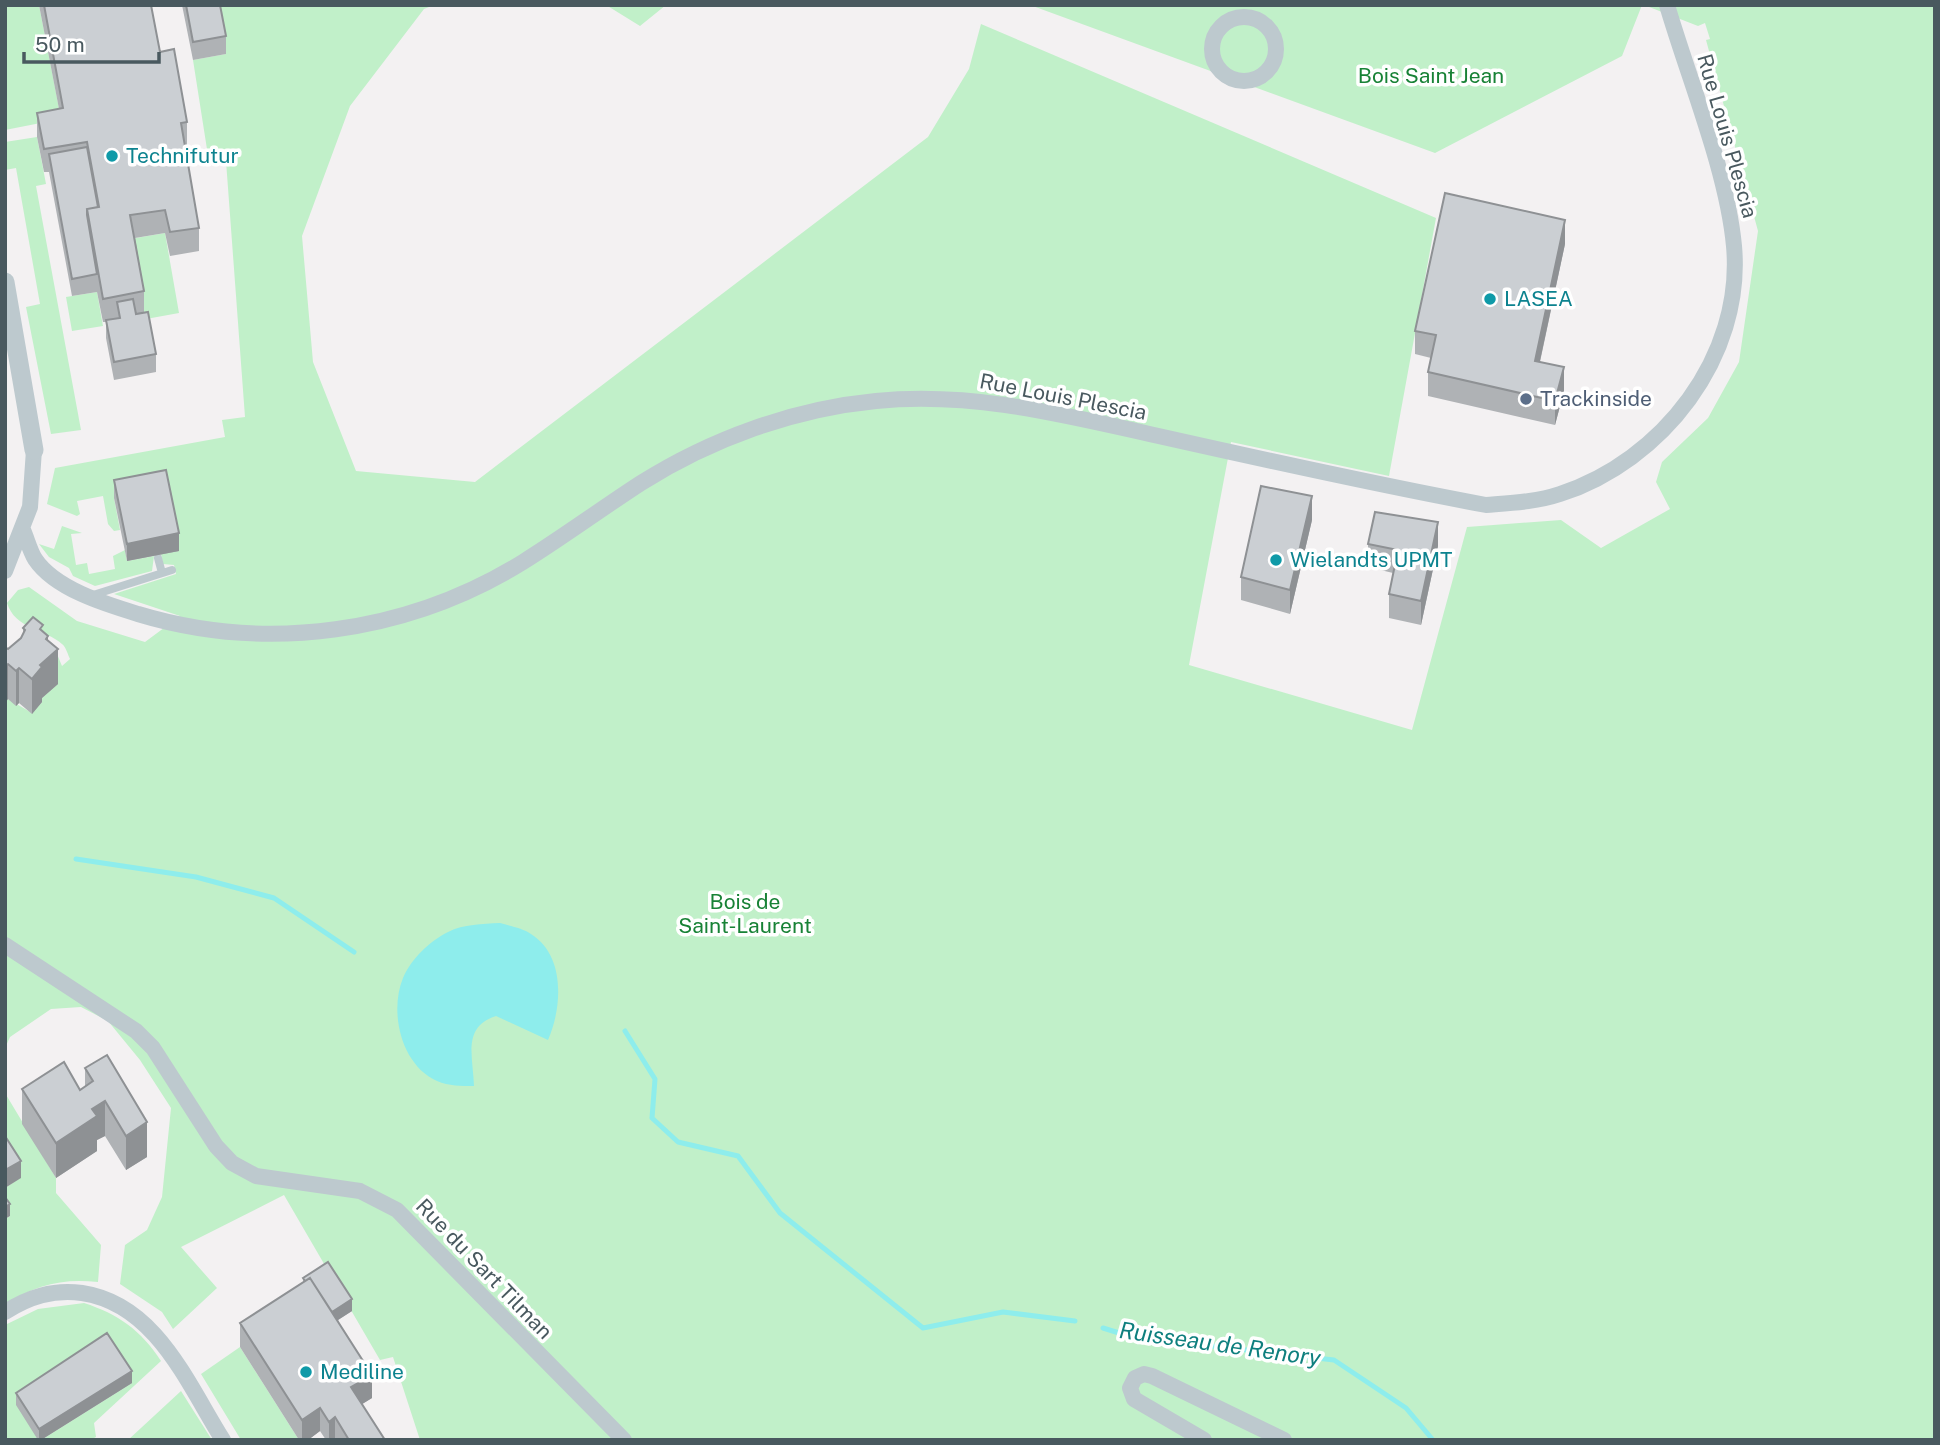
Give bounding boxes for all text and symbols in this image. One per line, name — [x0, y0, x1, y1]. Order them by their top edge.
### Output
scale bar — [24, 21, 159, 65]
text: 50 m — [35, 32, 85, 57]
street label: Rue Louis Plescia — [1692, 51, 1763, 221]
park label: Bois Saint Jean — [1358, 63, 1504, 88]
place label: Technifutur — [126, 143, 239, 168]
marker: Technifutur — [104, 148, 120, 164]
place label: LASEA — [1504, 286, 1573, 311]
marker: LASEA — [1482, 291, 1498, 307]
street label: Rue Louis Plescia — [977, 368, 1149, 425]
place label: Trackinside — [1540, 386, 1652, 411]
marker: Trackinside — [1518, 391, 1534, 407]
place label: Wielandts UPMT — [1290, 547, 1453, 572]
marker: Wielandts UPMT — [1268, 552, 1284, 568]
park label: Bois de Saint-Laurent — [678, 889, 812, 938]
street label: Rue du Sart Tilman — [411, 1193, 558, 1344]
water label: Ruisseau de Renory — [1118, 1316, 1324, 1371]
place label: Mediline — [320, 1359, 404, 1384]
marker: Mediline — [298, 1364, 314, 1380]

